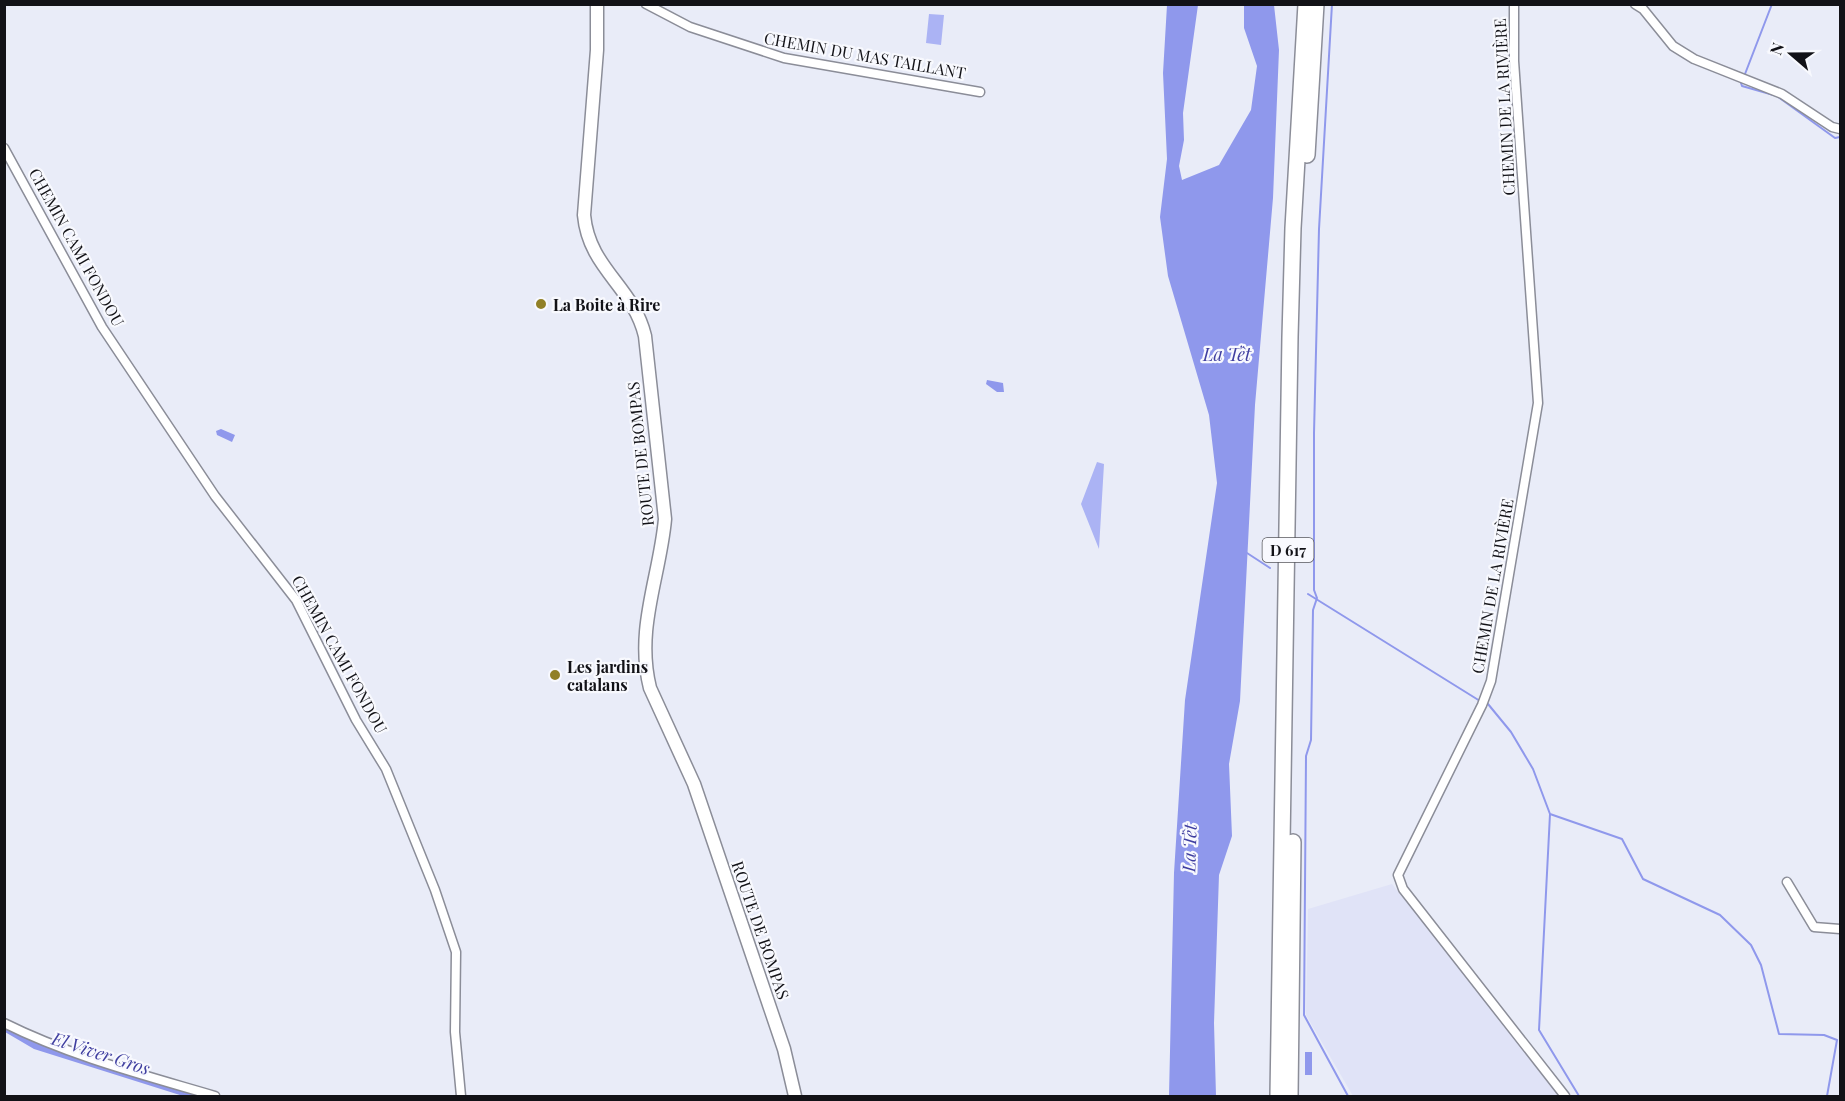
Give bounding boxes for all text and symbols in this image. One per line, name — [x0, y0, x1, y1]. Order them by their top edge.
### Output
street label: CHEMIN DE LA RIVIÈRE — [1489, 18, 1519, 196]
north arrow — [1761, 24, 1821, 84]
street label: CHEMIN DU MAS TAILLANT — [763, 27, 967, 83]
text: N — [1765, 39, 1788, 58]
street label: CHEMIN CAMI FONDOU — [25, 164, 129, 330]
place label: La Boite à Rire — [553, 294, 660, 315]
marker: La Boite à Rire — [534, 297, 548, 311]
water label: La Têt — [1202, 342, 1252, 366]
street label: ROUTE DE BOMPAS — [622, 381, 658, 527]
street label: CHEMIN DE LA RIVIÈRE — [1466, 497, 1518, 675]
road number: D 617 — [1262, 538, 1314, 562]
street label: CHEMIN CAMI FONDOU — [288, 571, 392, 737]
place label: Les jardins catalans — [567, 656, 648, 695]
marker: Les jardins catalans — [548, 668, 562, 682]
water label: La Têt — [1176, 823, 1202, 873]
street label: ROUTE DE BOMPAS — [727, 858, 795, 1002]
water label: El Viver Gros — [48, 1026, 153, 1080]

